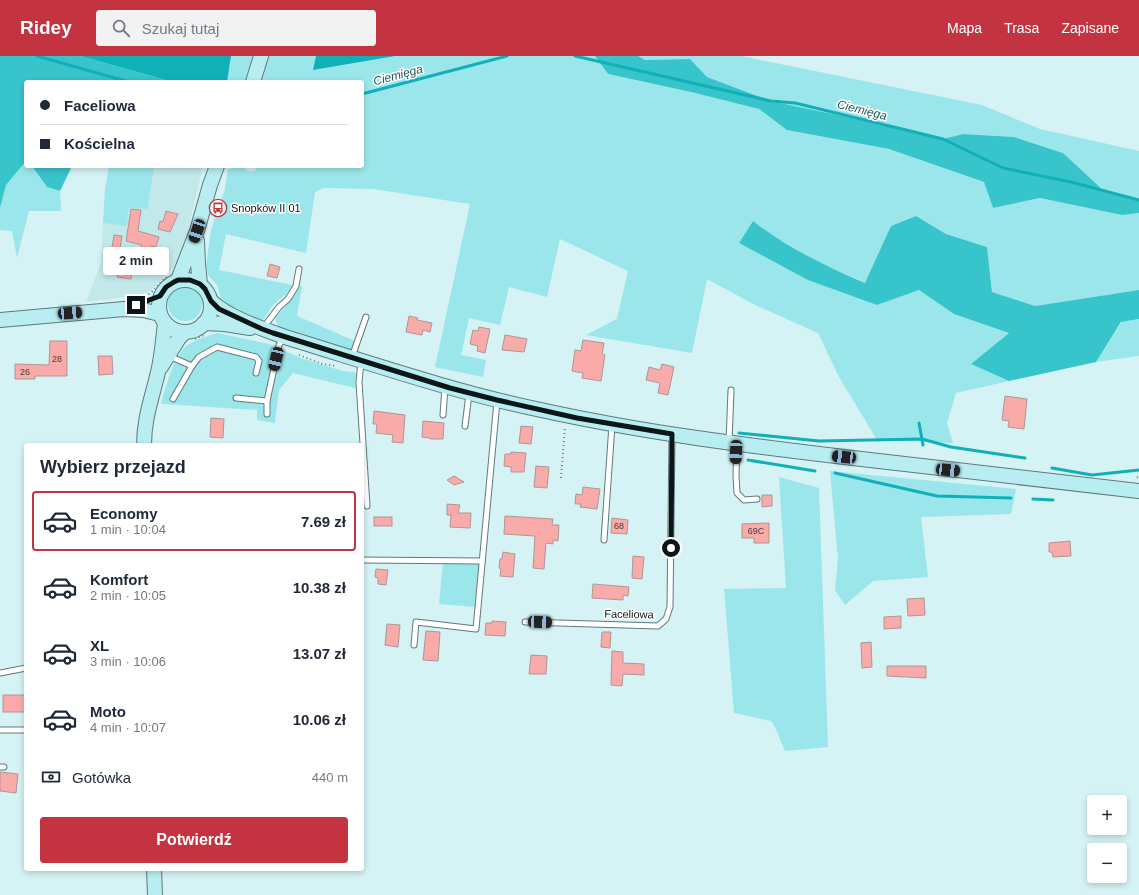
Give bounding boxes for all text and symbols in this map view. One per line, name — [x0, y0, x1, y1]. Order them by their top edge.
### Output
search box — [96, 10, 376, 46]
text: Ridey — [20, 17, 72, 38]
icon: search — [110, 17, 132, 39]
text: Szukaj tutaj — [142, 20, 219, 37]
text: Mapa — [947, 20, 982, 36]
text: Trasa — [1004, 20, 1039, 36]
text: Zapisane — [1061, 20, 1119, 36]
water label: Ciemięga — [372, 62, 425, 88]
text: Faceliowa — [64, 97, 136, 114]
water label: Ciemięga — [836, 97, 889, 123]
text: Kościelna — [64, 135, 135, 152]
bus stop icon: Snopków II 01 — [208, 198, 228, 218]
place label: Snopków II 01 — [231, 202, 301, 214]
car — [187, 218, 207, 244]
callout: 2 min — [103, 247, 169, 275]
text: 2 min — [119, 253, 153, 268]
route end — [127, 296, 145, 314]
car — [58, 306, 82, 320]
car — [267, 346, 285, 372]
house number: 28 — [52, 354, 62, 364]
house number: 26 — [20, 367, 30, 377]
car — [730, 440, 742, 464]
car — [831, 450, 857, 464]
text: Wybierz przejazd — [40, 457, 186, 477]
car — [935, 463, 961, 477]
icon: car — [42, 503, 78, 539]
text: Economy — [90, 505, 158, 522]
text: 7.69 zł — [301, 513, 346, 530]
house number: 68 — [614, 521, 624, 531]
text: 1 min · 10:04 — [90, 522, 166, 537]
house number: 69C — [748, 526, 765, 536]
route start — [662, 539, 680, 557]
icon: car — [42, 569, 78, 605]
text: Komfort — [90, 571, 148, 588]
text: 10.38 zł — [293, 579, 346, 596]
text: 2 min · 10:05 — [90, 588, 166, 603]
street label: Faceliowa — [604, 608, 655, 620]
car — [528, 616, 552, 628]
icon: car — [42, 635, 78, 671]
text: XL — [90, 637, 109, 654]
text: 13.07 zł — [293, 645, 346, 662]
text: 3 min · 10:06 — [90, 654, 166, 669]
icon: car — [42, 701, 78, 737]
text: Moto — [90, 703, 126, 720]
text: 10.06 zł — [293, 711, 346, 728]
text: 4 min · 10:07 — [90, 720, 166, 735]
icon: cash — [40, 766, 62, 788]
text: Gotówka — [72, 769, 131, 786]
text: 440 m — [312, 770, 348, 785]
map controls — [1087, 795, 1127, 883]
button: + — [1087, 795, 1127, 835]
button: Potwierdź — [40, 817, 348, 863]
button: − — [1087, 843, 1127, 883]

